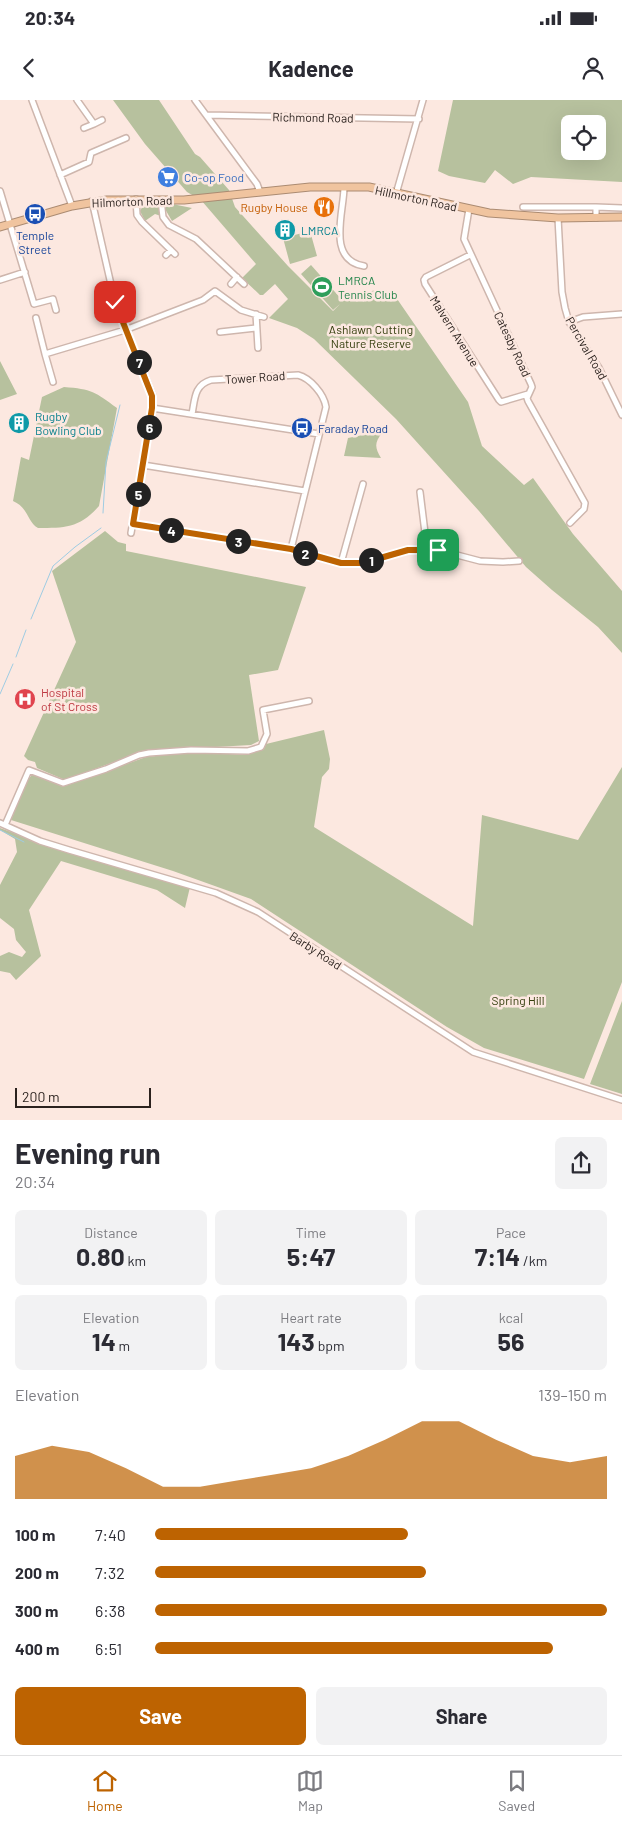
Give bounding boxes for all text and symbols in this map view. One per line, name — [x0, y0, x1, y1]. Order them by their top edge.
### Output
text: 20:34 — [25, 6, 75, 29]
icon: back — [15, 54, 43, 82]
icon: person — [579, 54, 607, 82]
text: Kadence — [268, 55, 354, 81]
street label: Richmond Road — [272, 109, 354, 125]
map controls — [561, 115, 606, 160]
button: locate — [561, 115, 606, 160]
supermarket icon: Co-op Food — [156, 165, 180, 189]
place label: Co-op Food — [184, 170, 244, 184]
street label: Hillmorton Road — [374, 182, 458, 214]
street label: Hilmorton Road — [91, 193, 173, 209]
restaurant icon: Rugby House — [312, 195, 336, 219]
place label: Rugby House — [240, 200, 308, 214]
bus stop icon: Temple Street — [23, 202, 47, 226]
building icon: LMRCA — [273, 218, 297, 242]
place label: LMRCA — [301, 223, 338, 237]
place label: Temple Street — [16, 228, 54, 256]
place label: LMRCA Tennis Club — [338, 273, 398, 301]
sports icon: LMRCA Tennis Club — [310, 275, 334, 299]
pin — [94, 281, 136, 323]
icon: check — [101, 288, 129, 316]
street label: Malvern Avenue — [428, 293, 482, 369]
street label: Catesby Road — [492, 309, 534, 379]
street label: Percival Road — [563, 314, 611, 382]
park label: Ashlawn Cutting Nature Reserve — [329, 322, 413, 350]
pin: 7 — [126, 350, 152, 374]
text: 7 — [136, 354, 143, 371]
street label: Tower Road — [224, 368, 286, 386]
place label: Rugby Bowling Club — [35, 409, 102, 437]
building icon: Rugby Bowling Club — [7, 411, 31, 435]
pin: 6 — [136, 414, 162, 440]
bus stop icon: Faraday Road — [290, 416, 314, 440]
text: 6 — [146, 419, 153, 436]
place label: Faraday Road — [318, 421, 388, 435]
pin: 5 — [126, 482, 150, 506]
text: 5 — [135, 486, 142, 503]
pin: 4 — [158, 518, 184, 542]
text: 4 — [167, 522, 176, 539]
pin: 3 — [226, 528, 250, 554]
pin — [417, 529, 459, 571]
text: 3 — [235, 533, 242, 550]
icon: arrive — [424, 536, 452, 564]
pin: 2 — [292, 540, 318, 566]
text: 2 — [302, 545, 309, 562]
pin: 1 — [358, 548, 384, 572]
text: 1 — [369, 552, 374, 569]
place label: Hospital of St Cross — [41, 685, 98, 713]
hospital icon: Hospital of St Cross — [13, 687, 37, 711]
street label: Barby Road — [287, 928, 345, 972]
park label: Spring Hill — [492, 993, 544, 1007]
scale bar — [15, 1085, 151, 1108]
text: 200 m — [22, 1088, 60, 1105]
text: Evening run — [15, 1136, 161, 1170]
button: share — [555, 1137, 607, 1189]
text: 20:34 — [15, 1172, 55, 1191]
text: Distance — [84, 1224, 138, 1241]
text: Time — [296, 1224, 326, 1241]
text: Pace — [496, 1224, 526, 1241]
text: 0.80 — [76, 1241, 125, 1271]
text: 5:47 — [287, 1241, 335, 1271]
text: 7:14 — [475, 1241, 520, 1271]
text: km — [125, 1252, 146, 1269]
text: /km — [520, 1252, 547, 1269]
text: Elevation — [83, 1309, 139, 1326]
text: Heart rate — [280, 1309, 342, 1326]
text: kcal — [499, 1309, 523, 1326]
text: 14 — [92, 1326, 116, 1356]
text: 143 — [277, 1326, 315, 1356]
text: 56 — [498, 1326, 524, 1356]
text: m — [116, 1337, 130, 1354]
text: bpm — [315, 1337, 345, 1354]
text: Elevation — [15, 1385, 79, 1404]
text: 139–150 m — [538, 1385, 607, 1404]
text: 100 m — [15, 1525, 55, 1544]
text: 7:40 — [95, 1525, 126, 1544]
text: 200 m — [15, 1563, 59, 1582]
text: 7:32 — [95, 1563, 125, 1582]
text: 300 m — [15, 1601, 58, 1620]
text: 6:38 — [95, 1601, 125, 1620]
text: 400 m — [15, 1639, 59, 1658]
text: 6:51 — [95, 1639, 122, 1658]
button: Save — [15, 1687, 306, 1745]
button: Share — [316, 1687, 607, 1745]
tab: Home — [87, 1767, 123, 1814]
tab: Map — [296, 1767, 324, 1814]
tab: Saved — [498, 1767, 535, 1814]

